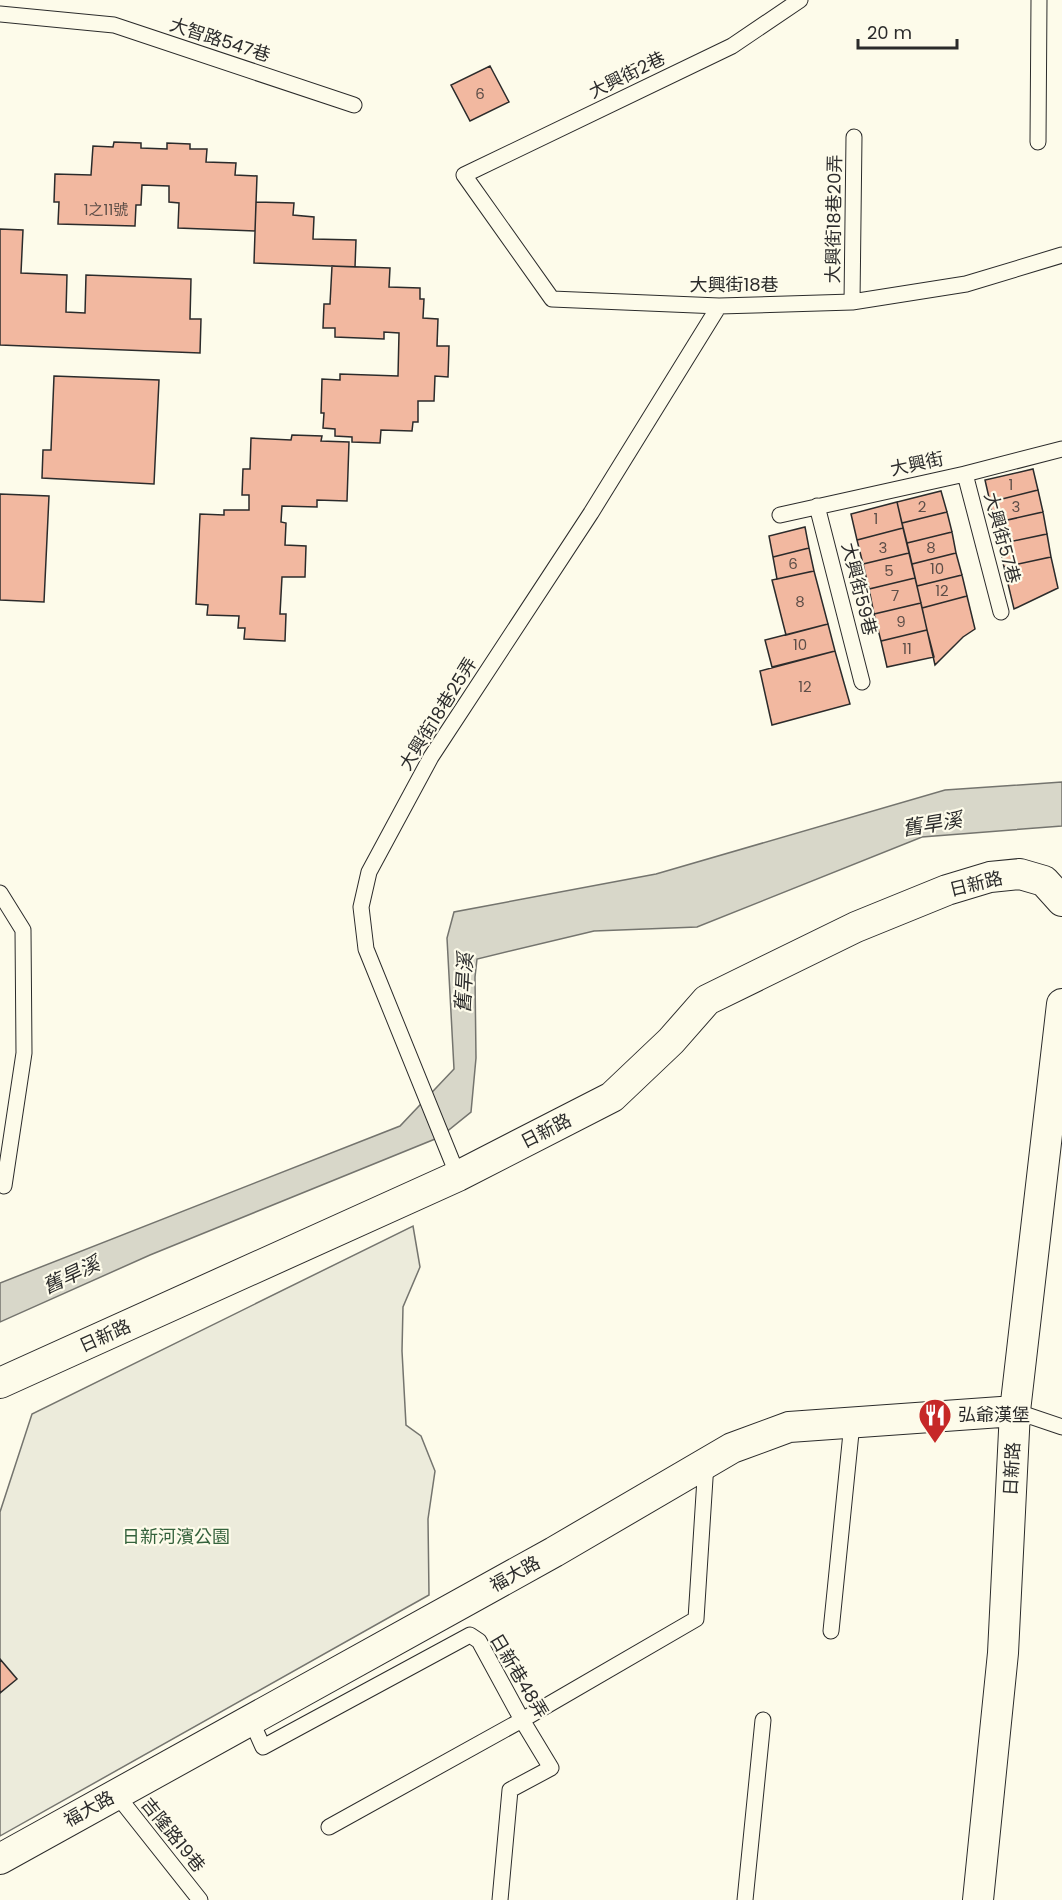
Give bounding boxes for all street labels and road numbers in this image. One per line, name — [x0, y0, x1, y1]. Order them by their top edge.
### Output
street label: 大智路547巷 — [167, 11, 274, 68]
street label: 大興街2巷 — [584, 45, 669, 104]
street label: 大興街18巷20弄 — [820, 154, 847, 284]
street label: 大興街18巷 — [689, 272, 779, 297]
street label: 大興街 — [888, 446, 946, 481]
street label: 大興街57巷 — [978, 490, 1027, 586]
street label: 大興街59巷 — [836, 540, 883, 638]
street label: 大興街18巷25弄 — [393, 653, 482, 775]
street label: 日新路 — [947, 865, 1005, 902]
street label: 日新路 — [516, 1107, 576, 1154]
street label: 日新路 — [75, 1313, 135, 1358]
street label: 日新路 — [998, 1441, 1025, 1497]
street label: 福大路 — [485, 1550, 544, 1598]
street label: 日新巷48弄 — [484, 1629, 555, 1723]
street label: 福大路 — [59, 1785, 118, 1833]
street label: 吉隆路19巷 — [136, 1792, 211, 1877]

